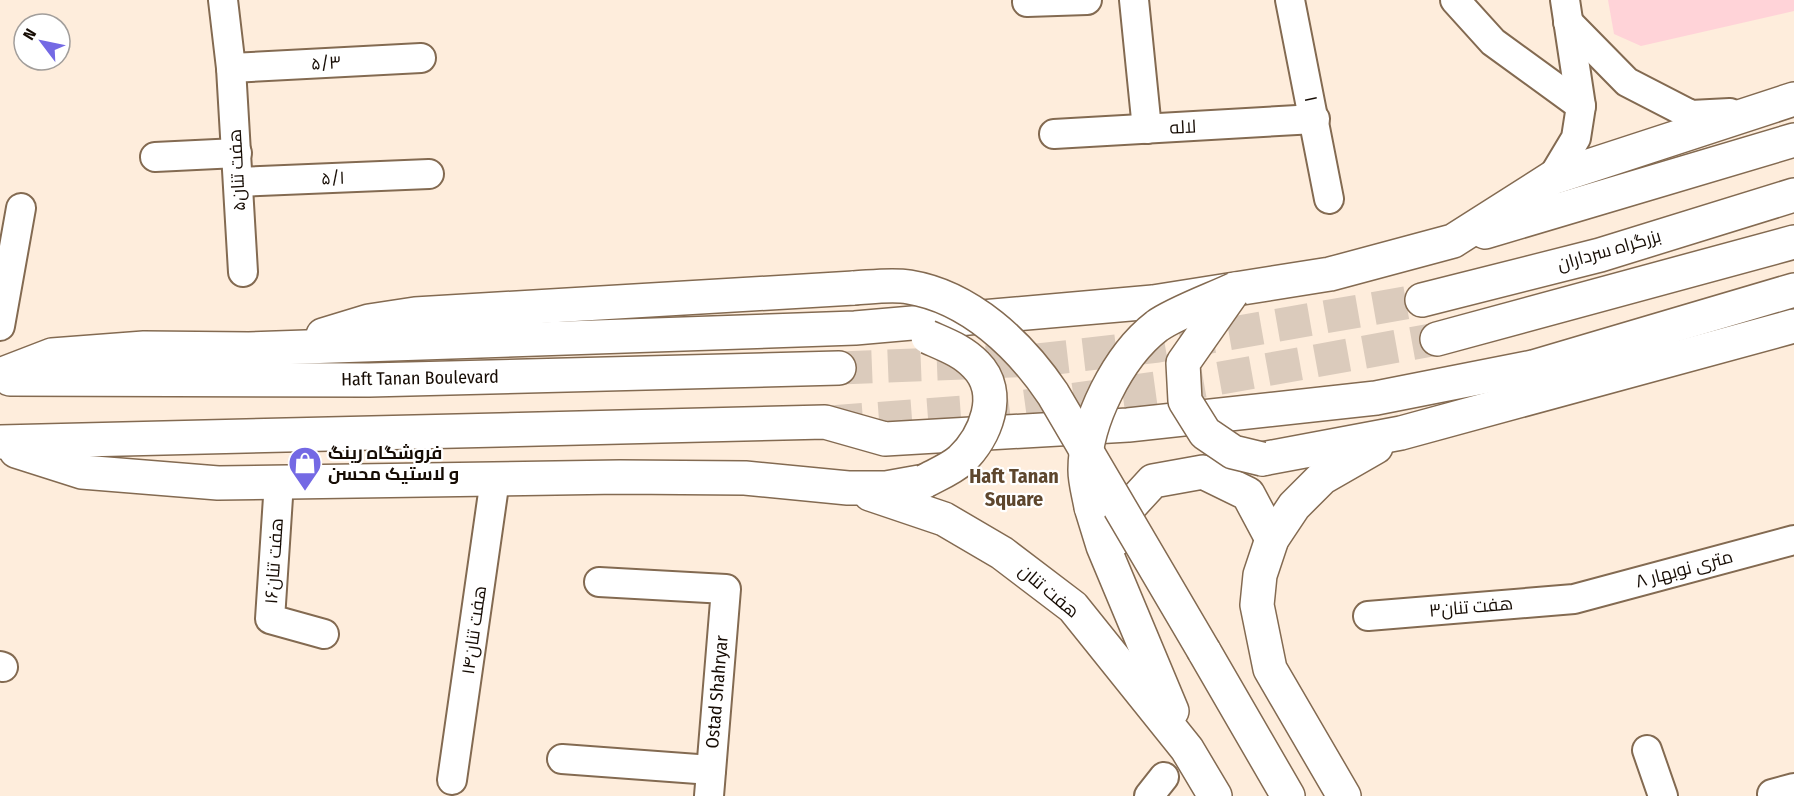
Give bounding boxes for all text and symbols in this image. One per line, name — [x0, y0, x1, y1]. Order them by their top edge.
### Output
north arrow — [12, 12, 72, 72]
text: N — [19, 25, 40, 43]
street label: ۵/۳ — [310, 51, 342, 75]
street label: ۱ — [1300, 94, 1322, 104]
street label: لاله ‍ — [1169, 115, 1201, 139]
street label: هفت تنان۵ — [224, 128, 250, 212]
street label: ۵/۱ — [321, 167, 345, 189]
street label: بزرگراه سرداران — [1554, 225, 1664, 275]
street label: Haft Tanan Boulevard — [341, 366, 499, 390]
place label: فروشگاه رینگ و لاستیک محسن — [328, 442, 459, 485]
shop icon: فروشگاه رینگ و لاستیک محسن — [287, 445, 323, 492]
district label: Haft Tanan Square — [969, 464, 1059, 511]
street label: هفت تنان۱۶ — [260, 517, 288, 605]
street label: ۸ متری نوبهار — [1633, 545, 1735, 593]
street label: هفت تنان — [1014, 559, 1084, 623]
street label: هفت تنان۱۴ — [457, 584, 491, 676]
street label: هفت تنان۳ — [1428, 592, 1514, 622]
street label: Ostad Shahryar — [701, 634, 733, 749]

